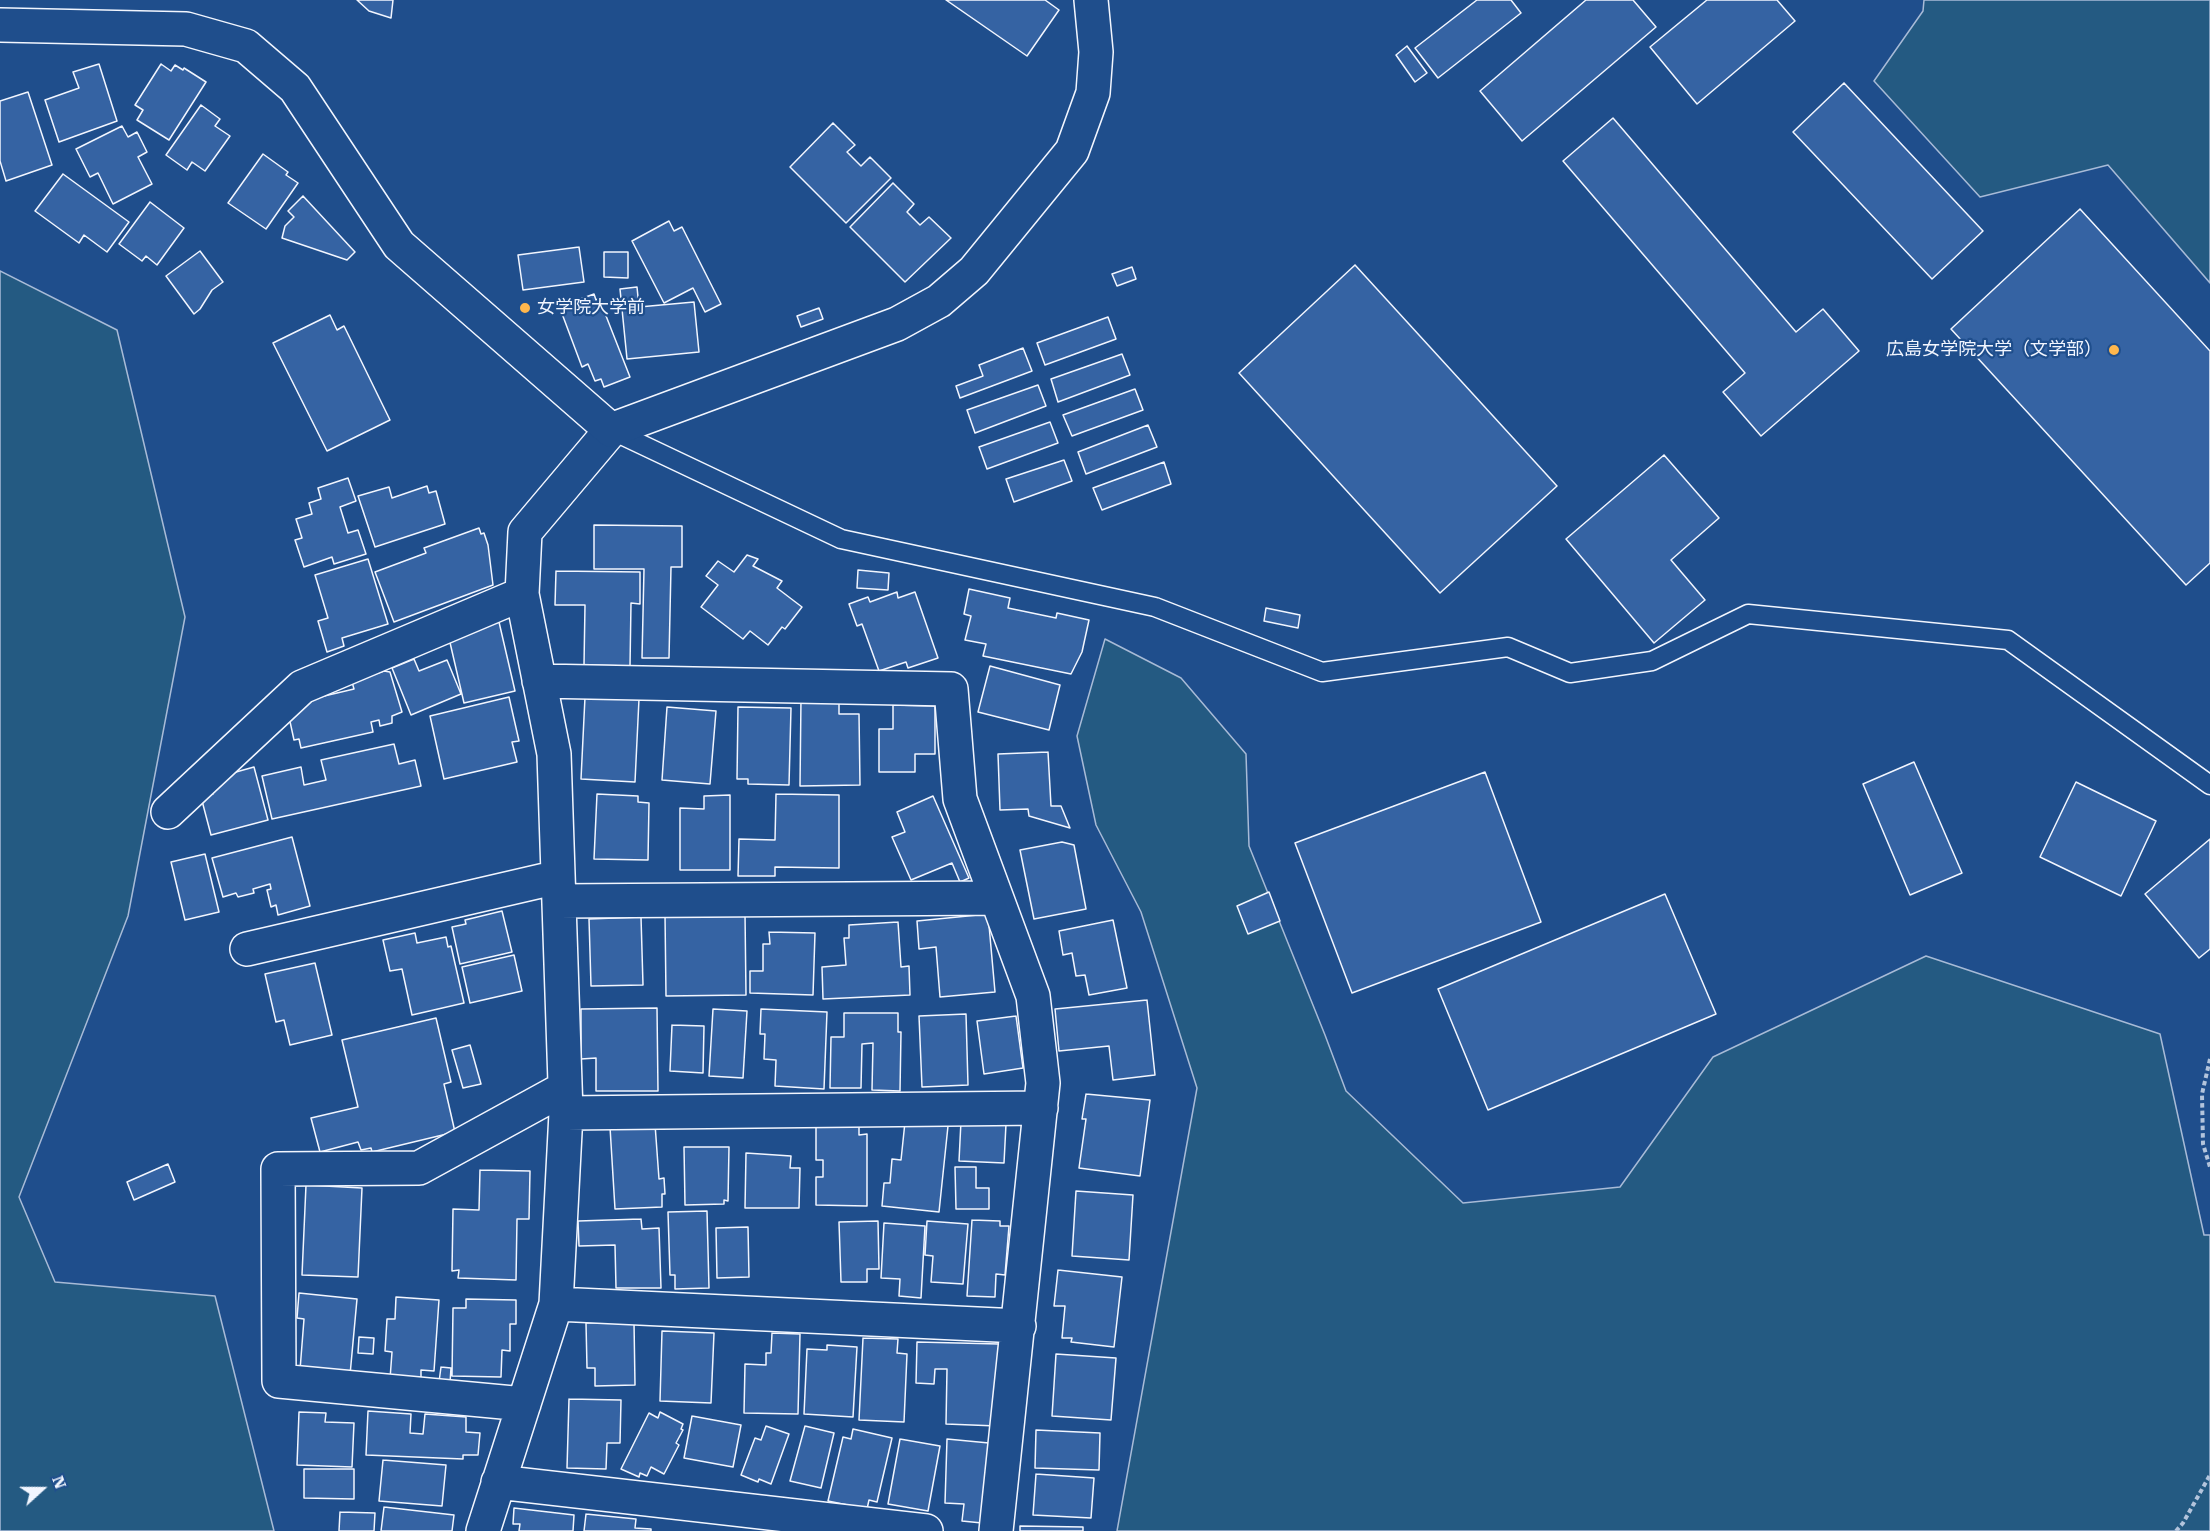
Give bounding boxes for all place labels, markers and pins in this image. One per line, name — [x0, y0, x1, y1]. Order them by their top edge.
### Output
place label: 女学院大学前 — [537, 297, 645, 319]
marker: 女学院大学前 — [518, 301, 532, 315]
place label: 広島女学院大学（文学部） — [1886, 339, 2102, 361]
marker: 広島女学院大学（文学部） — [2107, 343, 2121, 357]

